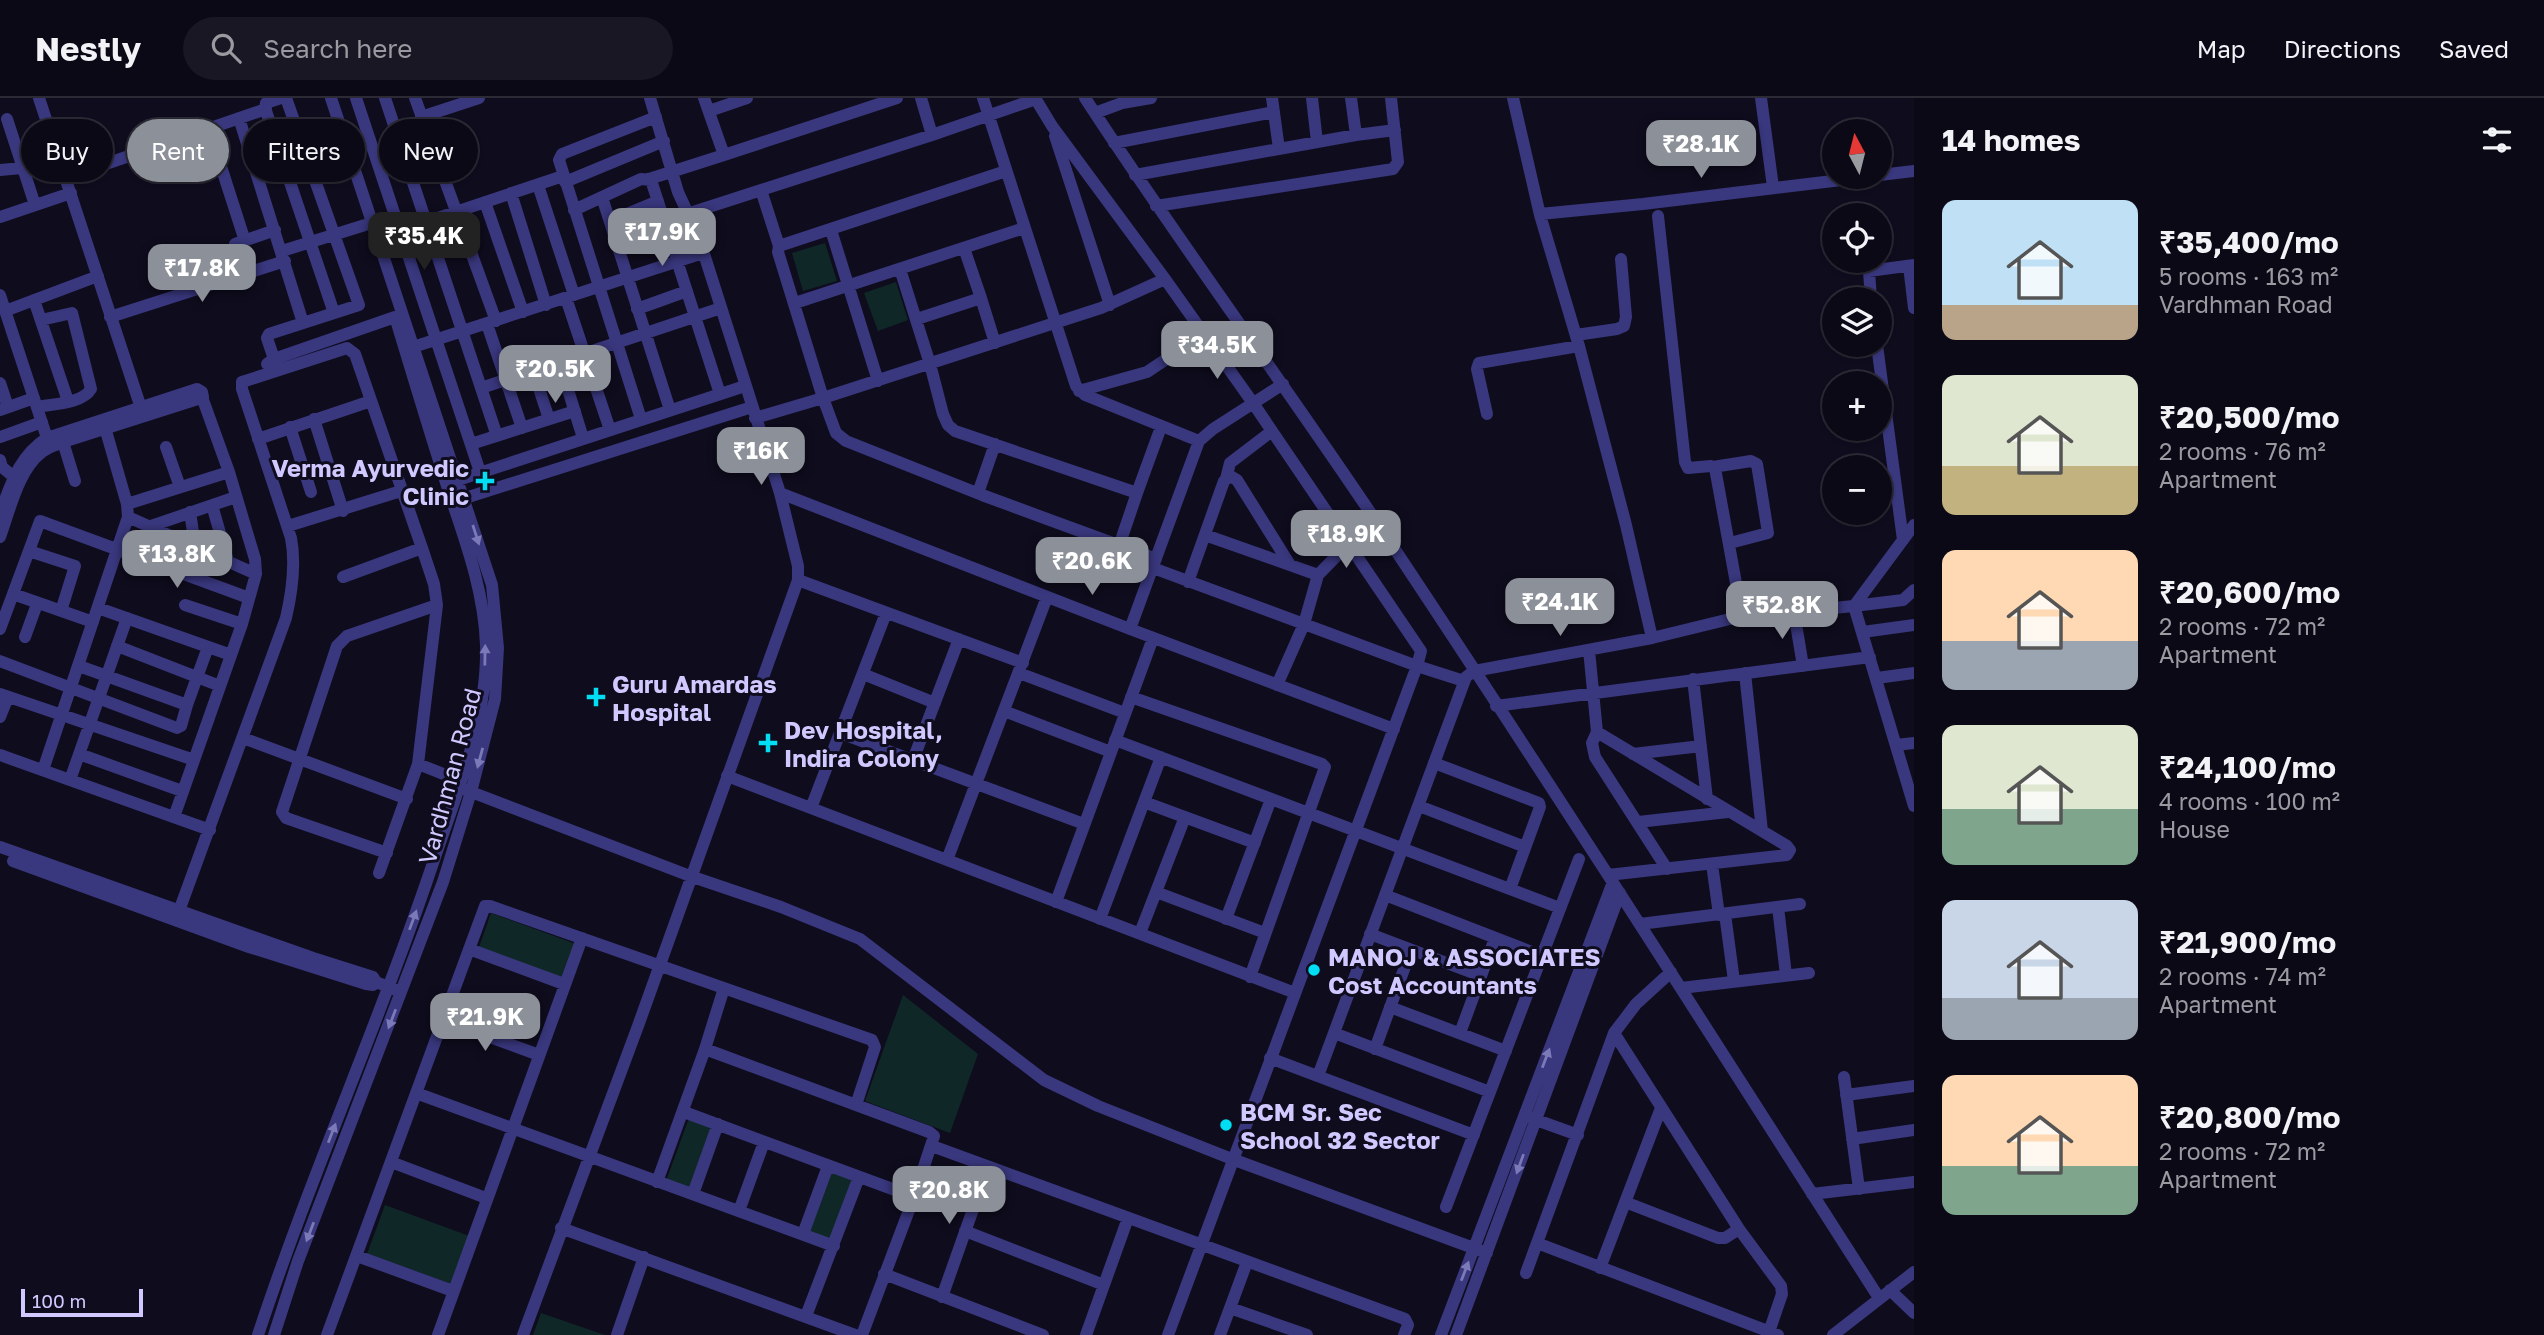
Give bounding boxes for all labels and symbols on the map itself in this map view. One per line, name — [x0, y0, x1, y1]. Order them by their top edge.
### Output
north arrow — [1822, 119, 1892, 189]
pin: ₹28.1K — [1644, 120, 1758, 180]
pin: ₹17.9K — [605, 208, 719, 268]
pin: ₹35.4K — [367, 212, 481, 272]
pin: ₹17.8K — [145, 244, 259, 304]
pin: ₹34.5K — [1160, 322, 1274, 381]
pin: ₹20.5K — [498, 345, 612, 405]
pin: ₹16K — [720, 428, 802, 487]
place label: Verma Ayurvedic Clinic — [271, 453, 469, 510]
marker: Verma Ayurvedic Clinic — [475, 471, 495, 491]
pin: ₹18.9K — [1289, 510, 1403, 570]
one-way arrow — [472, 524, 482, 545]
pin: ₹13.8K — [120, 531, 234, 590]
pin: ₹20.6K — [1035, 538, 1149, 597]
pin: ₹24.1K — [1503, 578, 1617, 638]
pin: ₹52.8K — [1725, 582, 1839, 641]
one-way arrow — [480, 643, 491, 665]
place label: Guru Amardas Hospital — [612, 669, 777, 726]
street label: Vardhman Road — [412, 685, 486, 867]
marker: Guru Amardas Hospital — [586, 687, 606, 707]
place label: Dev Hospital, Indira Colony — [784, 715, 943, 772]
marker: Dev Hospital, Indira Colony — [758, 733, 778, 753]
one-way arrow — [474, 747, 485, 769]
one-way arrow — [408, 910, 419, 931]
place label: MANOJ & ASSOCIATES Cost Accountants — [1328, 942, 1601, 999]
marker: MANOJ & ASSOCIATES Cost Accountants — [1306, 962, 1322, 978]
pin: ₹21.9K — [428, 993, 542, 1053]
one-way arrow — [386, 1009, 397, 1030]
one-way arrow — [1540, 1048, 1551, 1069]
place label: BCM Sr. Sec School 32 Sector — [1240, 1097, 1440, 1154]
marker: BCM Sr. Sec School 32 Sector — [1218, 1117, 1234, 1133]
one-way arrow — [327, 1122, 338, 1143]
one-way arrow — [1514, 1153, 1525, 1174]
pin: ₹20.8K — [892, 1166, 1006, 1226]
one-way arrow — [304, 1221, 315, 1242]
one-way arrow — [1460, 1261, 1471, 1282]
scale bar — [21, 1286, 144, 1318]

